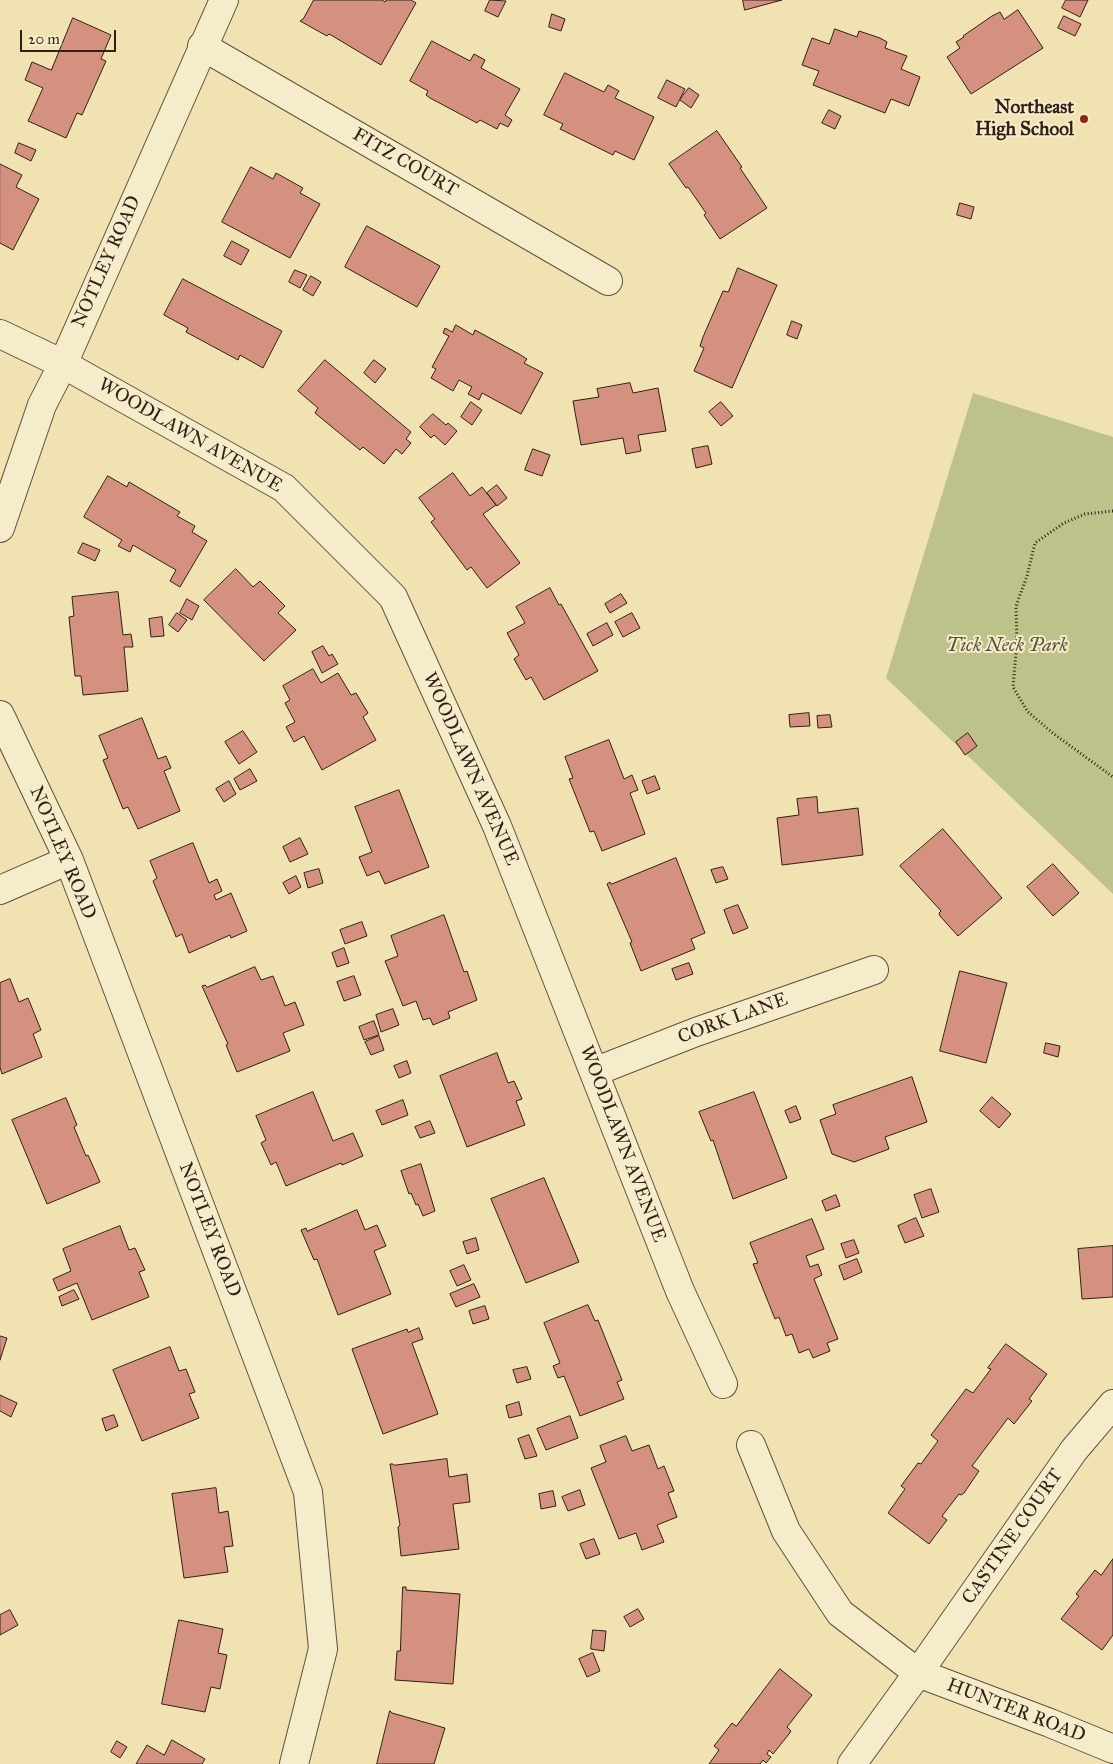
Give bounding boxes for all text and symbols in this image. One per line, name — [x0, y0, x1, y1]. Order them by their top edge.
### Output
scale bar — [22, 20, 119, 52]
text: 20 m — [28, 30, 60, 48]
place label: Northeast High School — [975, 97, 1074, 141]
marker: Northeast High School — [1078, 113, 1090, 125]
street label: FITZ COURT — [348, 124, 462, 202]
street label: NOTLEY ROAD — [68, 192, 146, 332]
street label: WOODLAWN AVENUE — [94, 374, 286, 498]
park label: Tick Neck Park — [946, 635, 1068, 657]
street label: WOODLAWN AVENUE — [417, 669, 523, 869]
street label: NOTLEY ROAD — [24, 783, 100, 923]
street label: CORK LANE — [675, 989, 791, 1049]
street label: WOODLAWN AVENUE — [574, 1042, 670, 1246]
street label: NOTLEY ROAD — [173, 1160, 245, 1300]
street label: CASTINE COURT — [958, 1465, 1068, 1609]
street label: HUNTER ROAD — [943, 1674, 1089, 1748]

